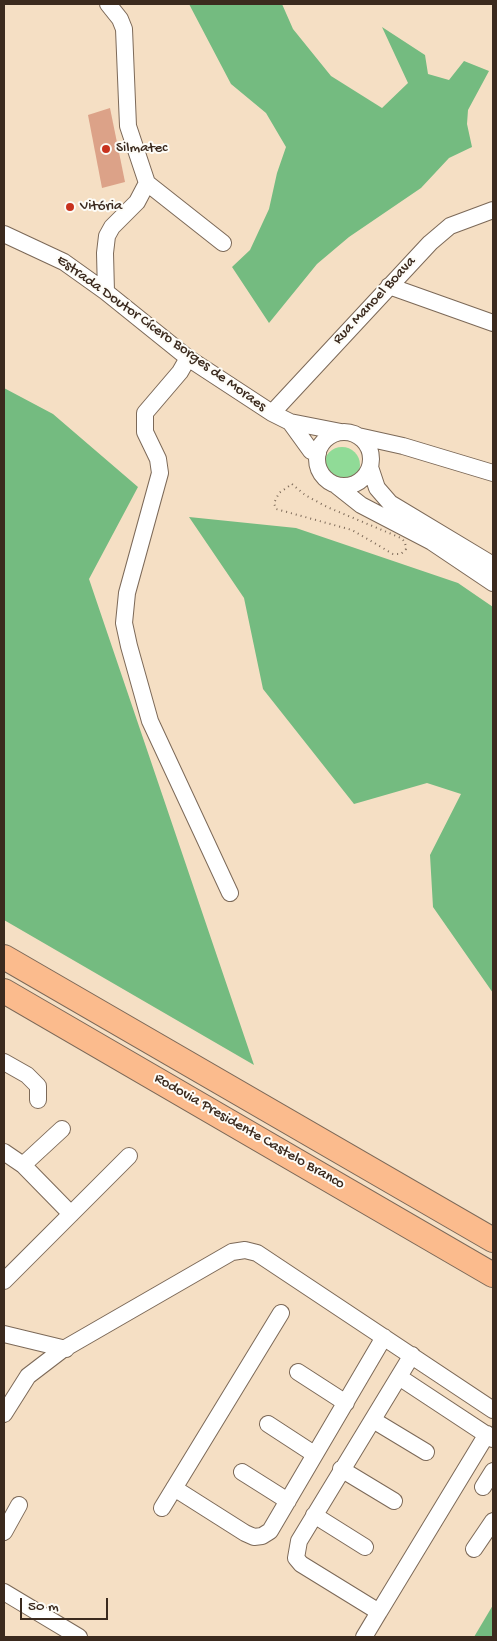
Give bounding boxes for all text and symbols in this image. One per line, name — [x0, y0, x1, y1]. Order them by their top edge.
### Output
place label: Silmatec — [116, 140, 167, 158]
marker: Silmatec — [100, 143, 112, 155]
place label: Vitória — [80, 198, 122, 216]
marker: Vitória — [64, 201, 76, 213]
street label: Estrada Doutor Cícero Borges de Moraes — [53, 252, 269, 416]
street label: Rua Manoel Boava — [330, 253, 420, 349]
street label: Rodovia Presidente Castelo Branco — [151, 1070, 347, 1194]
scale bar — [22, 1588, 110, 1620]
text: 50 m — [28, 1598, 59, 1616]

